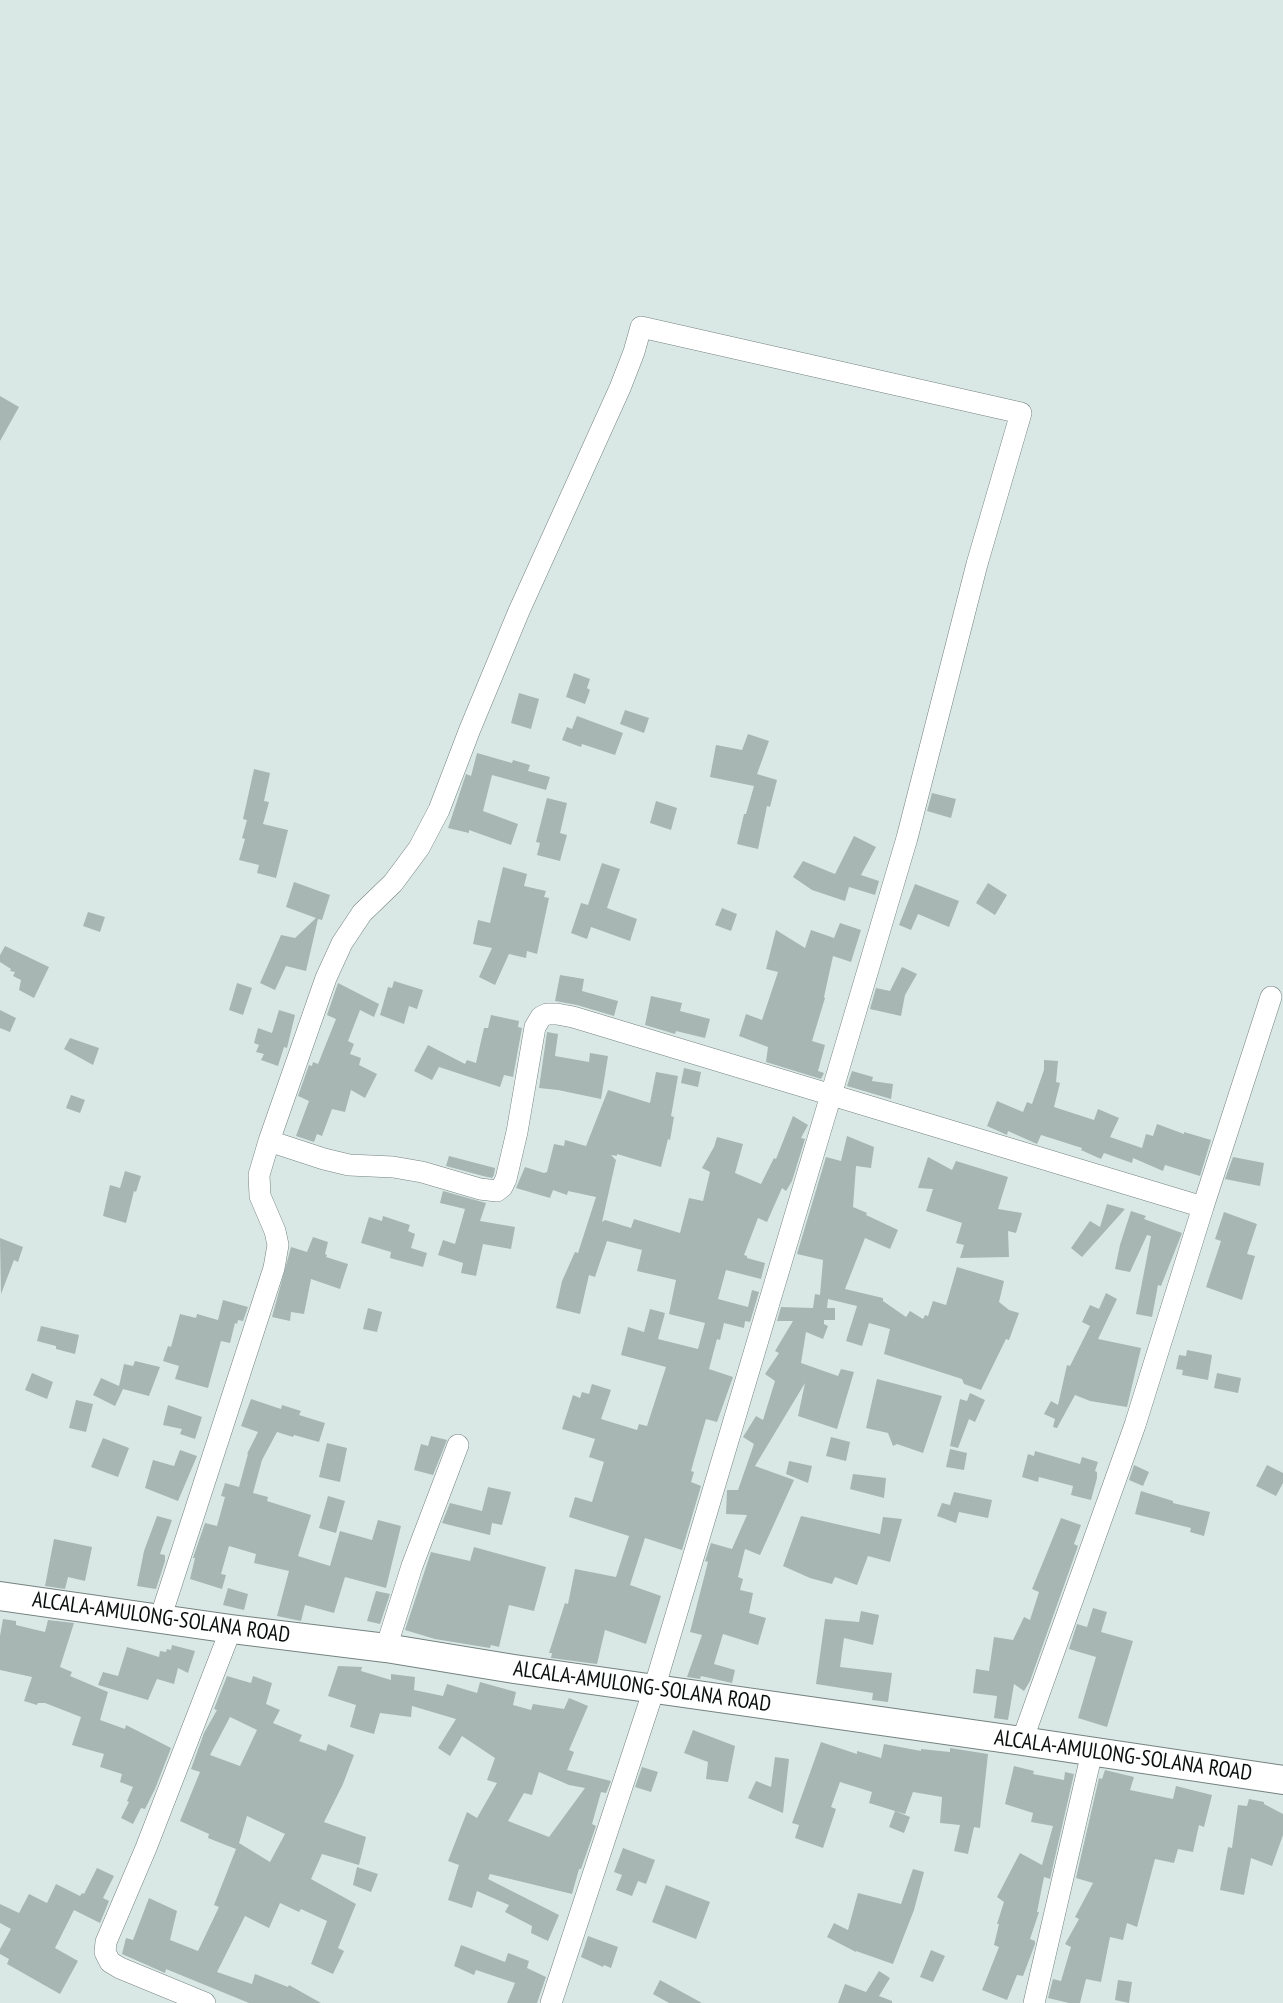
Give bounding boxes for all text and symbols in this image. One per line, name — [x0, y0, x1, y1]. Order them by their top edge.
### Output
street label: ALCALA-AMULONG-SOLANA ROAD — [30, 1587, 292, 1649]
street label: ALCALA-AMULONG-SOLANA ROAD — [511, 1656, 773, 1718]
street label: ALCALA-AMULONG-SOLANA ROAD — [992, 1725, 1254, 1787]

